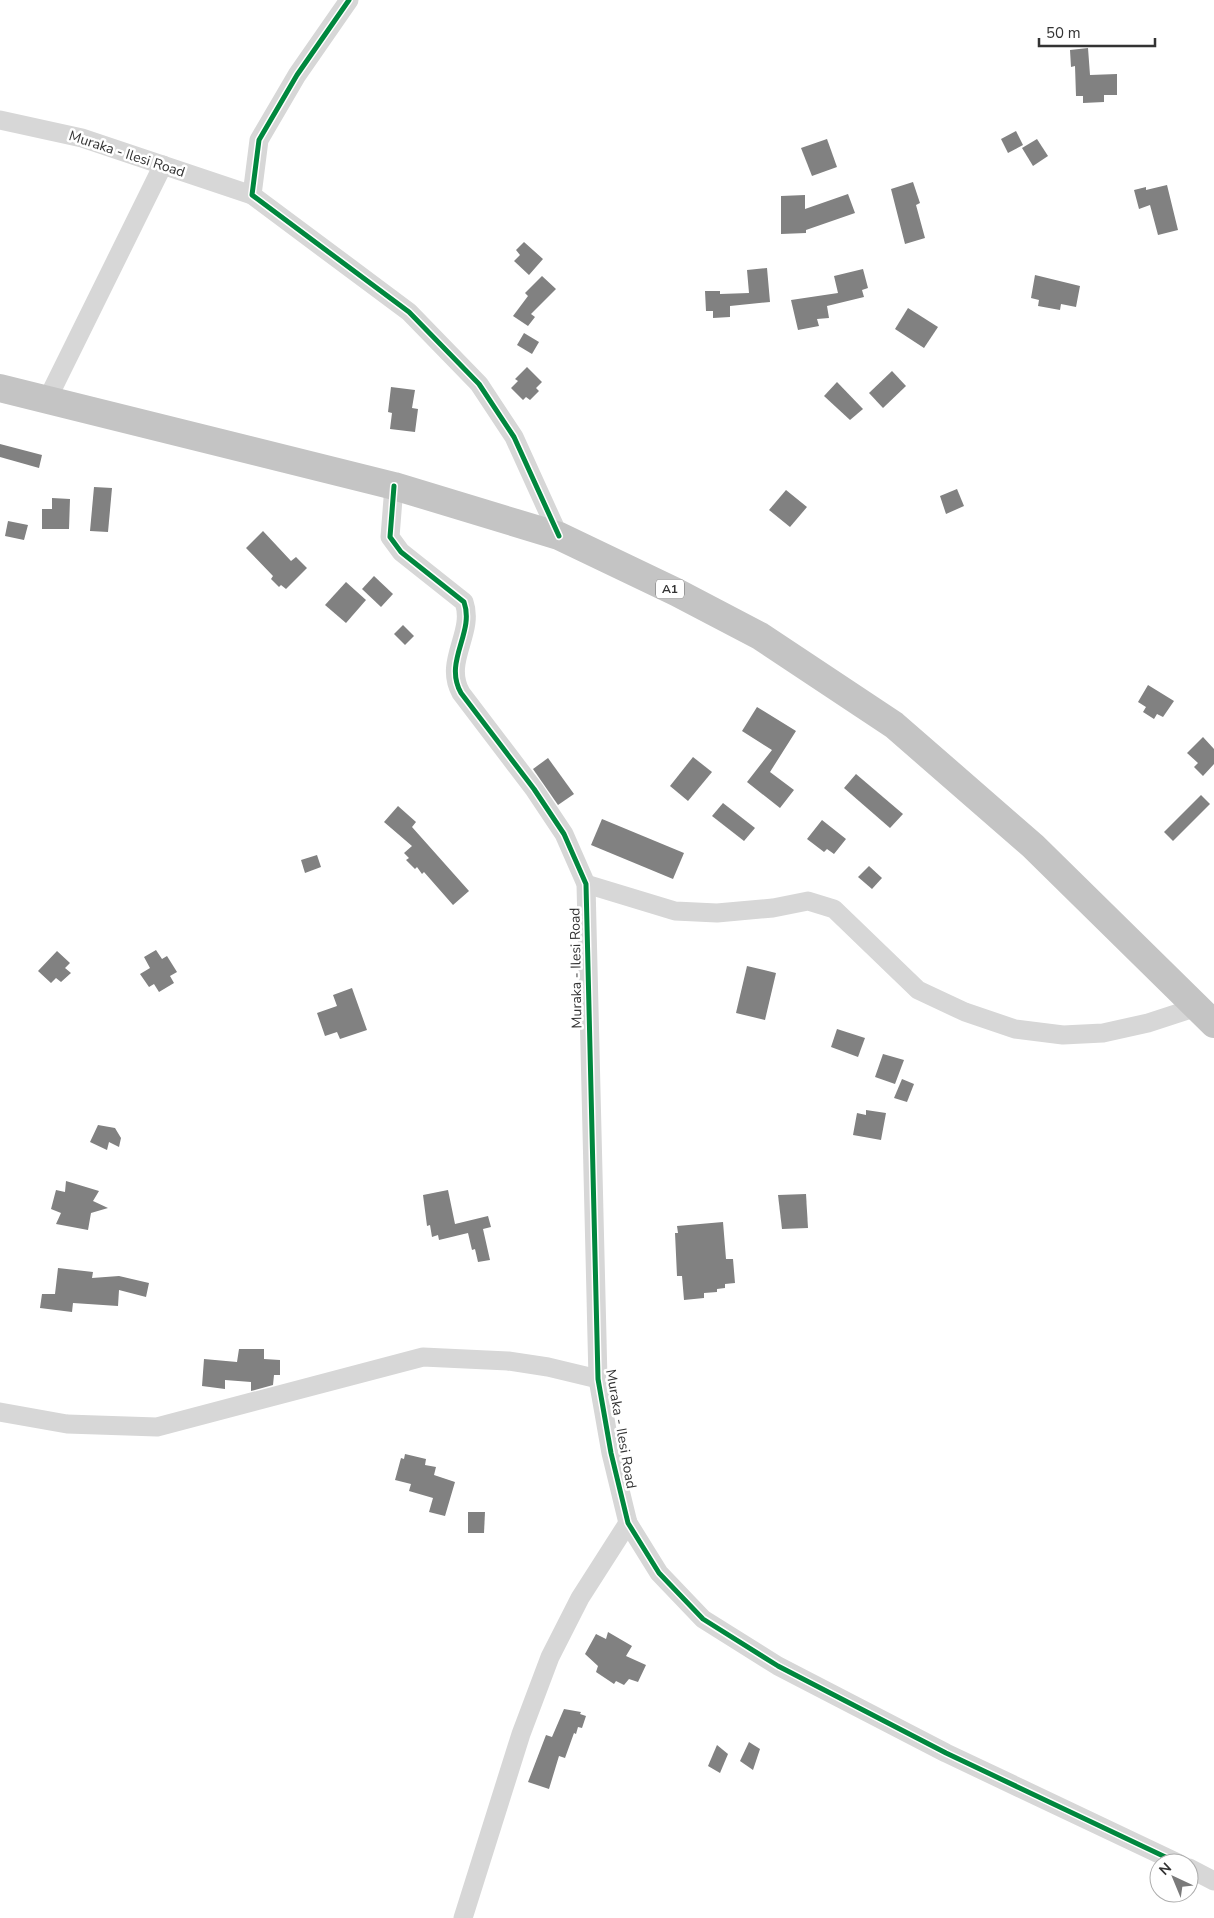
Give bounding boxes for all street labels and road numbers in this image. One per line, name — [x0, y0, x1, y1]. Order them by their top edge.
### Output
street label: Muraka - Ilesi Road — [67, 126, 187, 182]
road number: A1 — [656, 580, 684, 598]
street label: Muraka - Ilesi Road — [565, 907, 587, 1029]
street label: Muraka - Ilesi Road — [601, 1368, 641, 1490]

